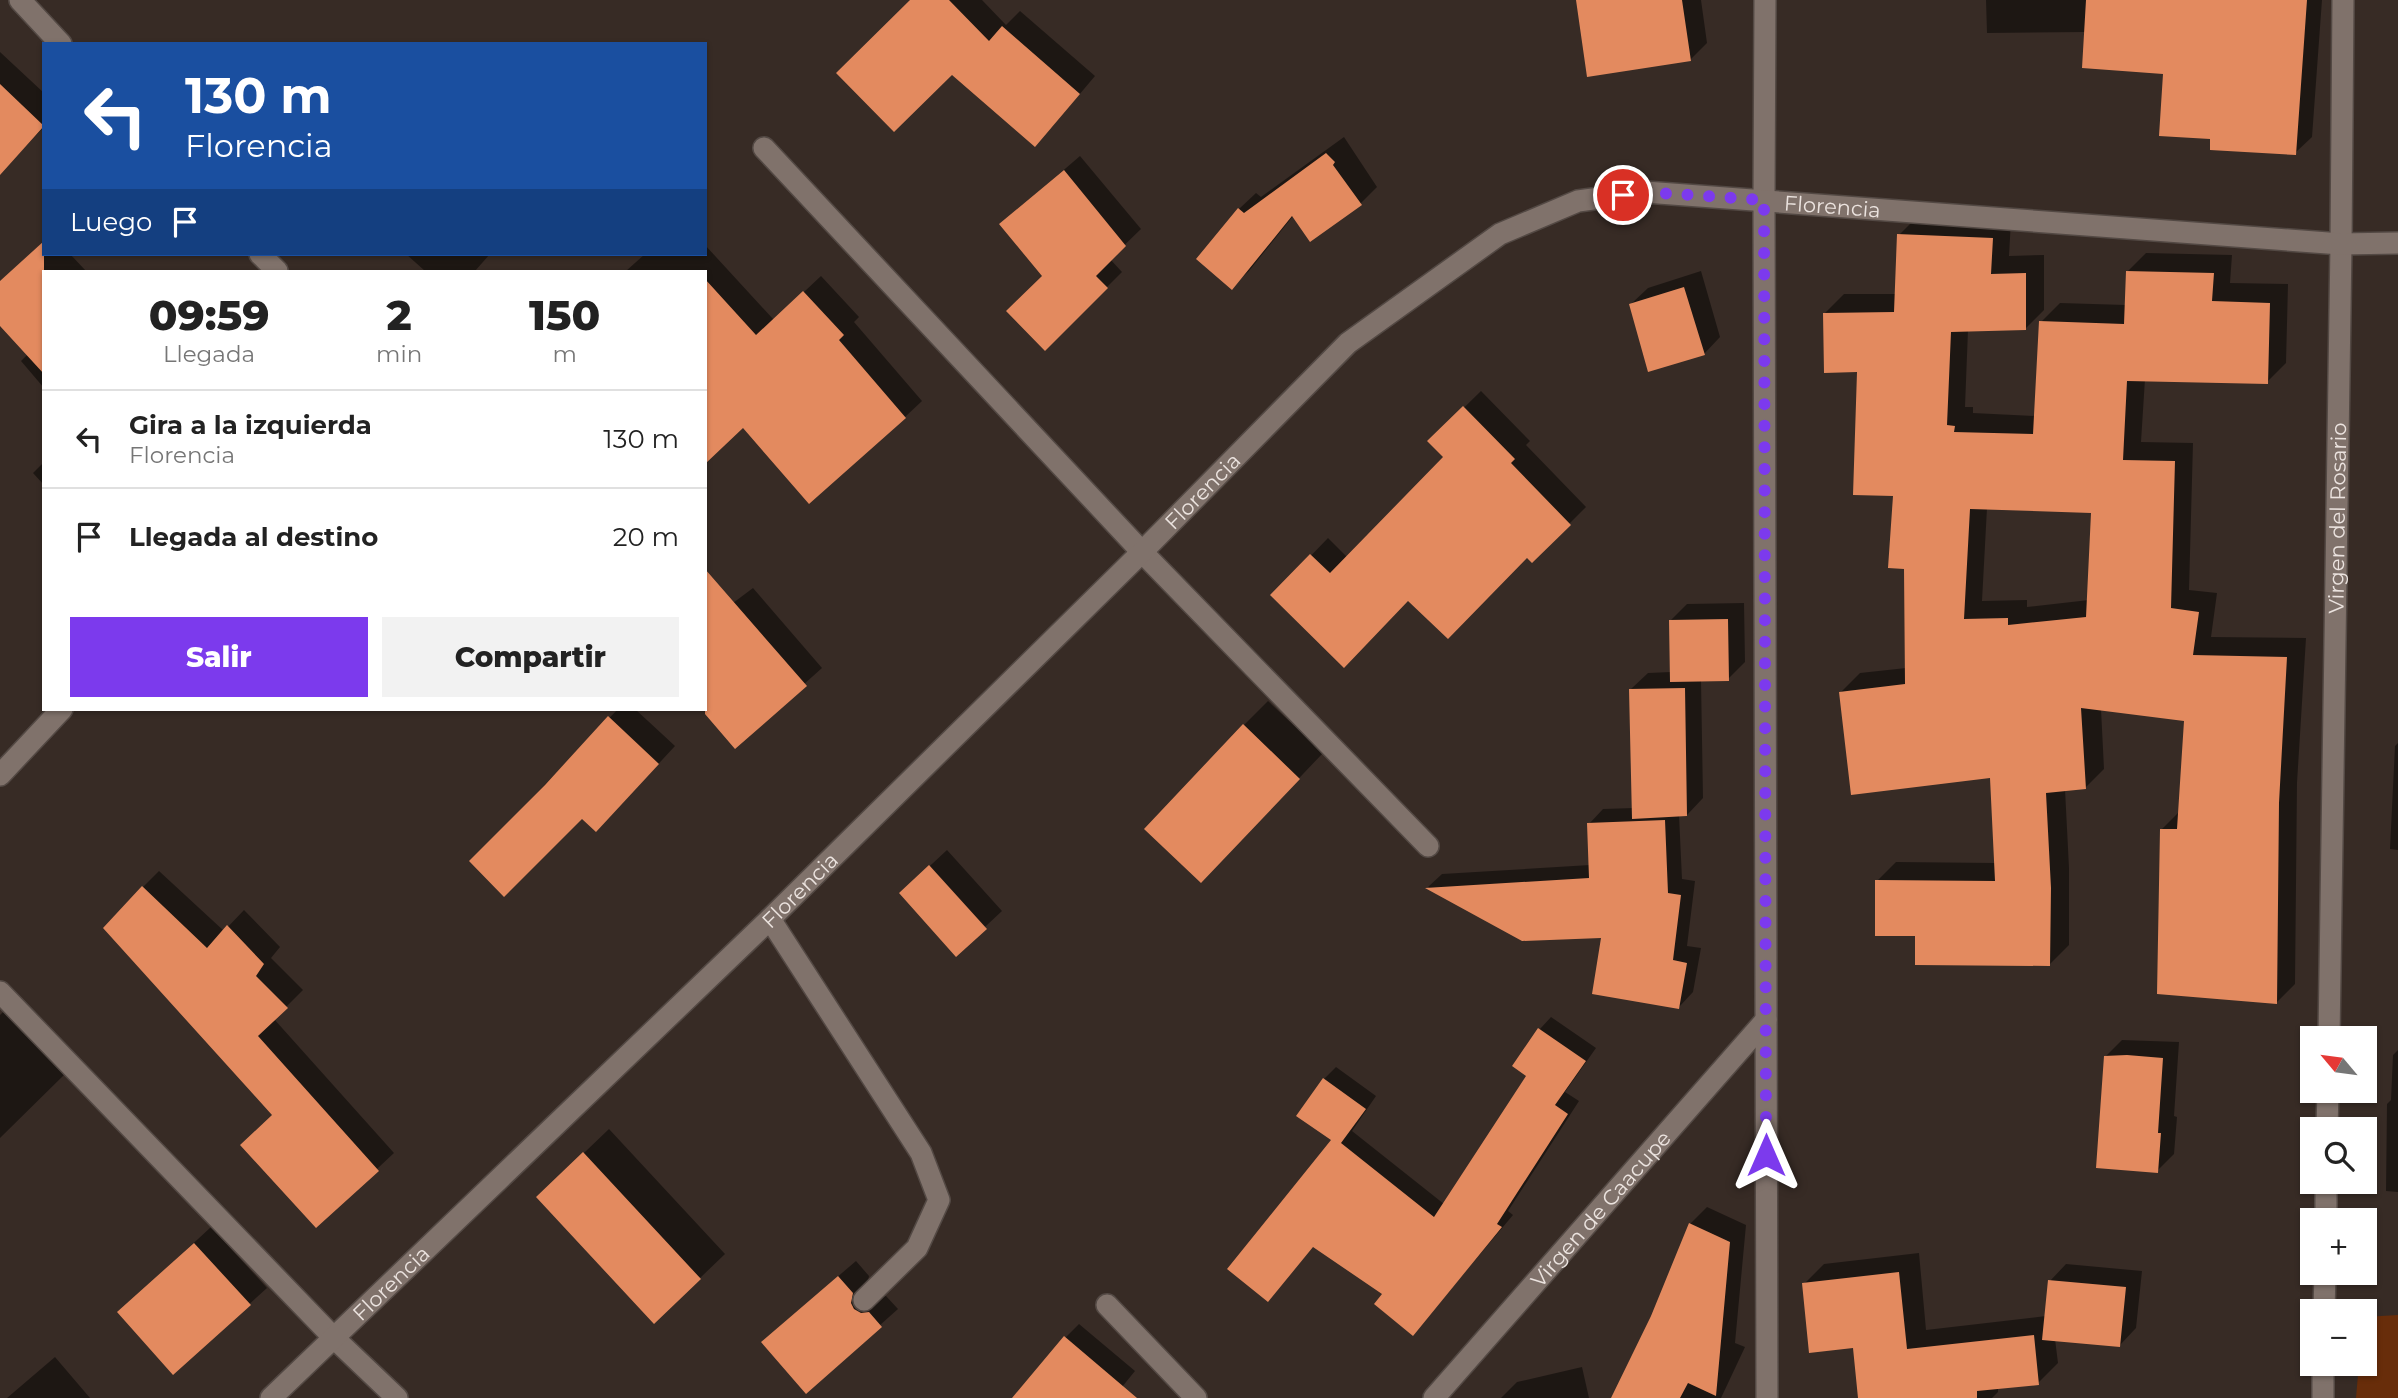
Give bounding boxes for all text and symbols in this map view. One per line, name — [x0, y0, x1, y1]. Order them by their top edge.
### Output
text: 130 m — [185, 66, 332, 125]
icon: left — [70, 70, 161, 161]
text: Florencia — [185, 126, 333, 165]
pin — [1593, 165, 1653, 225]
icon: arrive — [1604, 176, 1642, 214]
street label: Florencia — [1783, 190, 1882, 222]
icon: arrive — [166, 203, 204, 241]
text: Luego — [70, 206, 152, 238]
text: 09:59 — [149, 289, 269, 341]
text: 2 — [387, 289, 412, 341]
text: 150 — [529, 289, 600, 341]
text: Llegada — [163, 340, 255, 368]
text: min — [376, 340, 422, 368]
text: m — [552, 340, 577, 368]
text: Gira a la izquierda — [129, 409, 372, 441]
icon: left — [70, 420, 108, 458]
street label: Virgen del Rosario — [2323, 422, 2351, 614]
text: 130 m — [603, 423, 679, 455]
text: Florencia — [129, 441, 235, 469]
street label: Florencia — [1159, 448, 1245, 534]
icon: arrive — [70, 518, 108, 556]
text: Llegada al destino — [129, 521, 378, 553]
text: 20 m — [613, 521, 679, 553]
button: Salir — [70, 617, 368, 697]
button: Compartir — [382, 617, 679, 697]
street label: Florencia — [756, 847, 843, 933]
north arrow — [2300, 1026, 2376, 1102]
map controls — [2300, 1026, 2377, 1376]
button: search — [2300, 1117, 2377, 1194]
position arrow — [1729, 1118, 1803, 1192]
street label: Virgen de Caacupe — [1525, 1125, 1676, 1292]
button: + — [2300, 1208, 2377, 1285]
street label: Florencia — [347, 1240, 434, 1326]
button: − — [2300, 1299, 2377, 1376]

